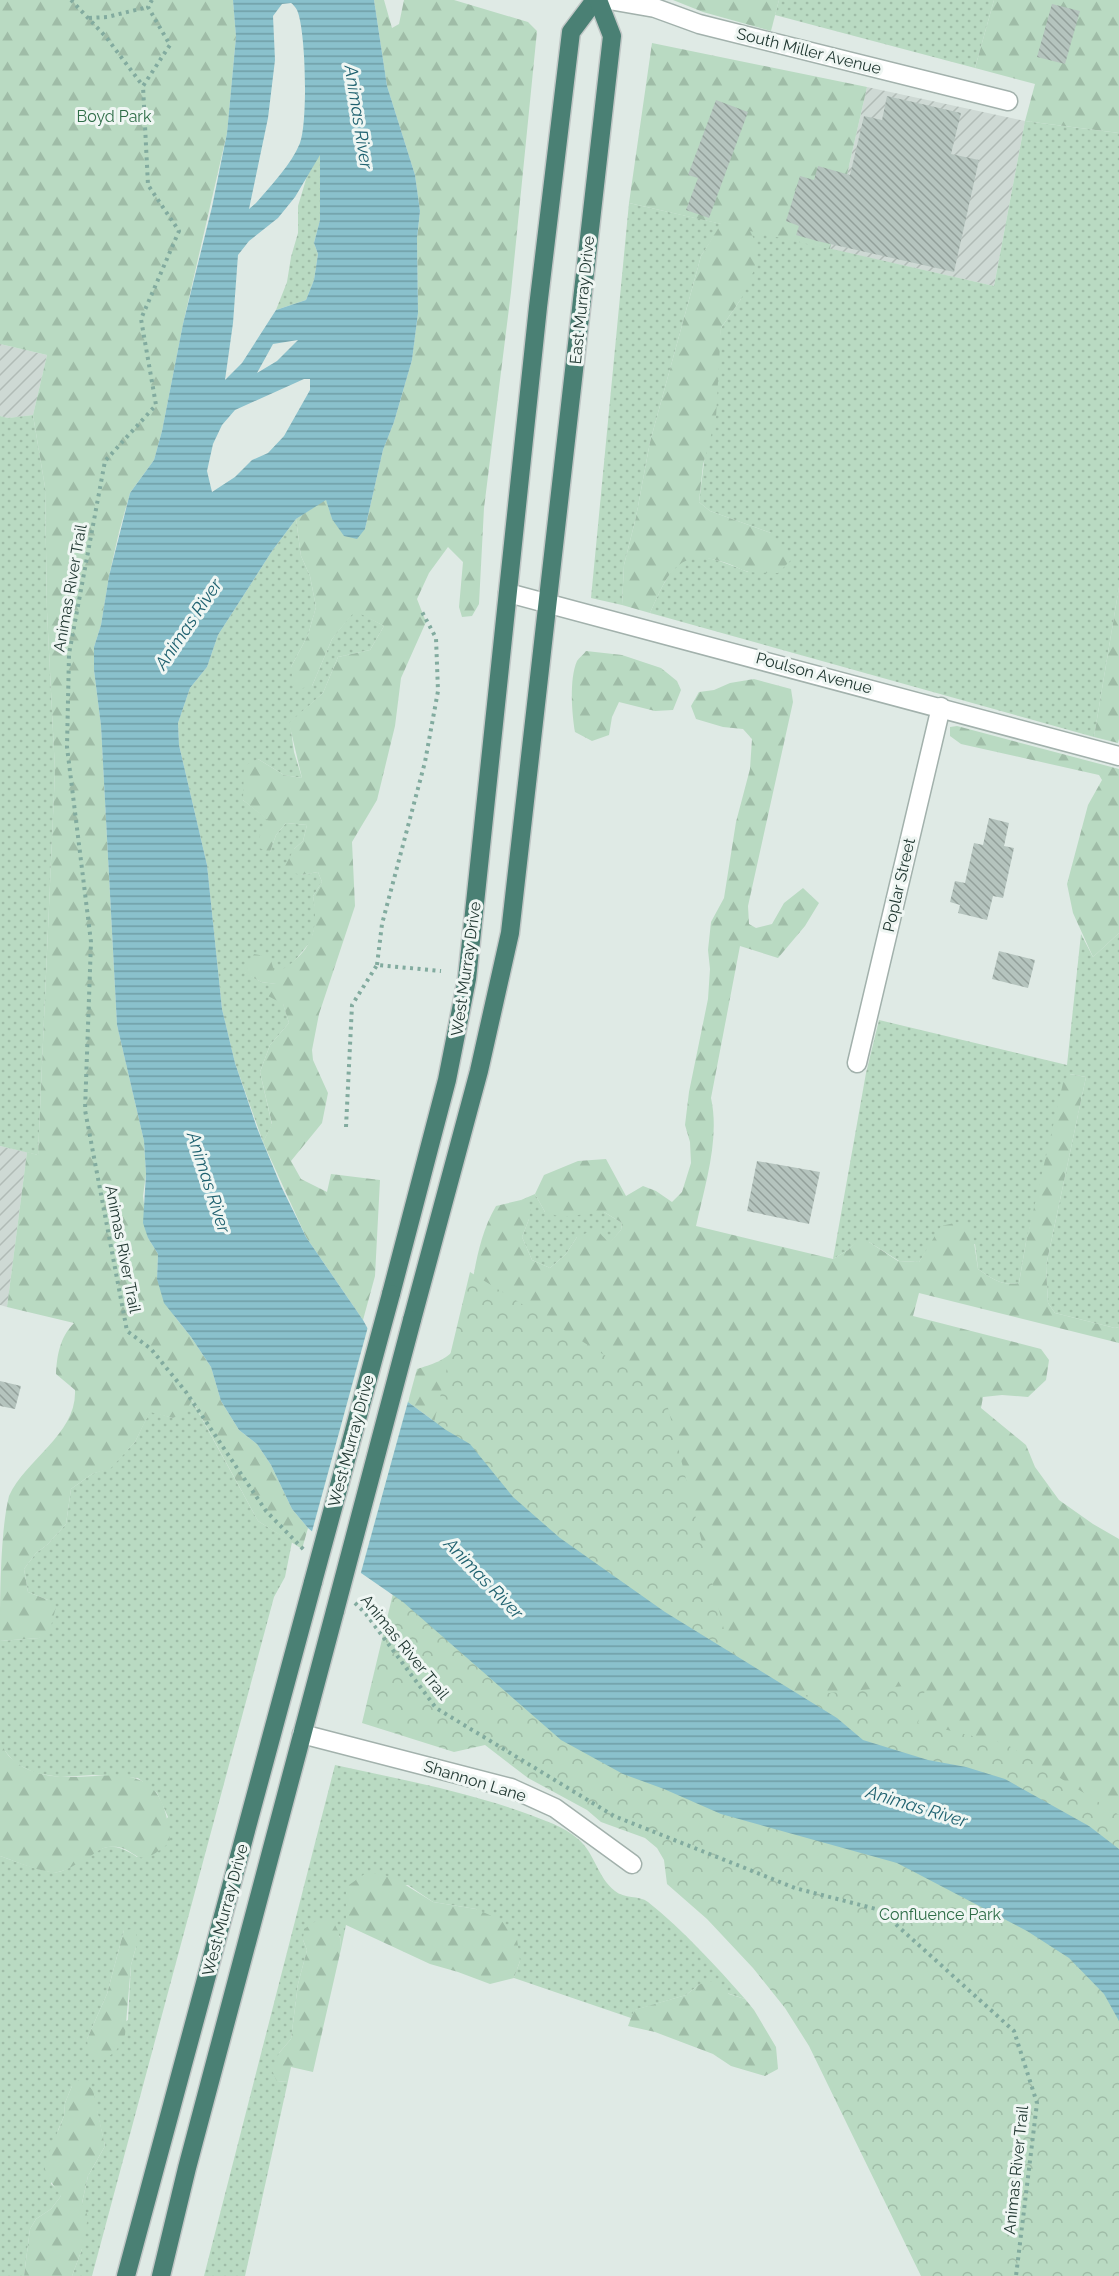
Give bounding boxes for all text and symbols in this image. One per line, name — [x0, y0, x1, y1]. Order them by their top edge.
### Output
street label: South Miller Avenue — [735, 24, 883, 78]
water label: Animas River — [340, 63, 378, 171]
park label: Boyd Park — [77, 107, 152, 126]
street label: East Murray Drive — [566, 235, 598, 365]
street label: Animas River Trail — [49, 522, 91, 654]
water label: Animas River — [149, 574, 226, 674]
street label: Poulson Avenue — [754, 648, 874, 698]
street label: Poplar Street — [879, 836, 919, 934]
street label: West Murray Drive — [447, 900, 485, 1038]
water label: Animas River — [183, 1128, 235, 1236]
street label: Animas River Trail — [101, 1184, 145, 1315]
street label: West Murray Drive — [324, 1373, 378, 1509]
water label: Animas River — [439, 1532, 528, 1624]
street label: Animas River Trail — [357, 1591, 454, 1704]
street label: Shannon Lane — [421, 1756, 529, 1806]
water label: Animas River — [863, 1780, 971, 1832]
street label: West Murray Drive — [198, 1842, 252, 1978]
park label: Confluence Park — [879, 1905, 1002, 1924]
street label: Animas River Trail — [1000, 2104, 1032, 2235]

